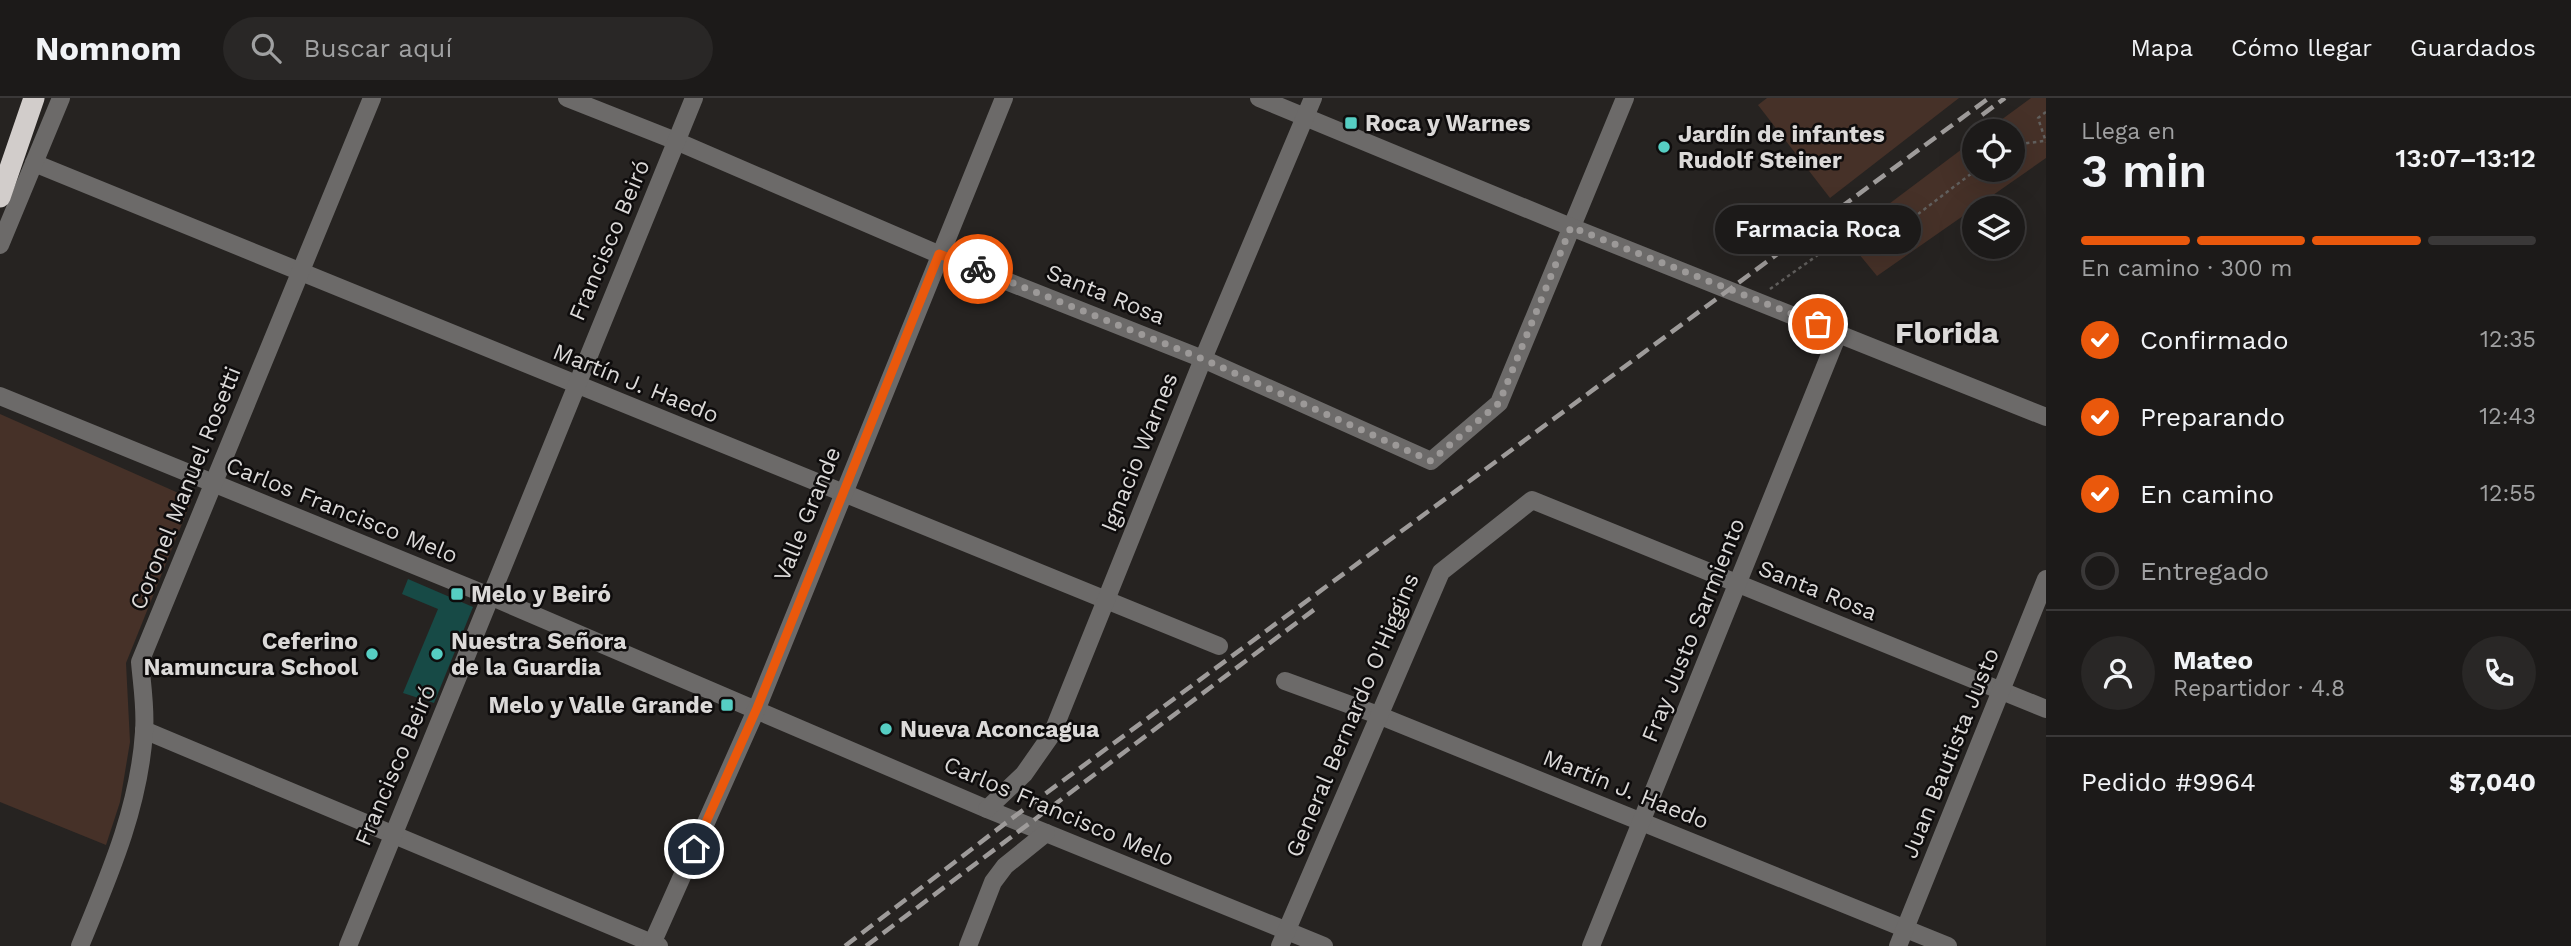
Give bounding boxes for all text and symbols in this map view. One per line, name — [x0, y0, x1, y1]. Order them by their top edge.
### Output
search box — [223, 17, 713, 80]
text: Nomnom — [35, 29, 181, 68]
icon: search — [247, 29, 285, 67]
text: Buscar aquí — [303, 33, 452, 63]
text: Mapa — [2131, 34, 2193, 62]
text: Cómo llegar — [2231, 34, 2372, 62]
text: Guardados — [2410, 34, 2536, 62]
place label: Roca y Warnes — [1365, 110, 1531, 137]
marker: Roca y Warnes — [1343, 115, 1359, 131]
text: Llega en — [2081, 118, 2175, 145]
map controls — [1962, 119, 2025, 259]
button: locate — [1962, 119, 2025, 182]
place label: Jardín de infantes Rudolf Steiner — [1678, 121, 1885, 174]
marker: Jardín de infantes Rudolf Steiner — [1656, 139, 1672, 155]
text: 13:07–13:12 — [2395, 143, 2536, 173]
text: 3 min — [2081, 144, 2207, 198]
street label: Francisco Beiró — [563, 156, 656, 325]
button: layers — [1962, 196, 2025, 259]
callout: Farmacia Roca — [1715, 205, 1921, 254]
text: Farmacia Roca — [1735, 216, 1901, 243]
courier — [943, 234, 1013, 304]
icon: bike — [959, 250, 997, 288]
text: En camino · 300 m — [2081, 255, 2292, 282]
street label: Santa Rosa — [1043, 258, 1169, 330]
pin — [1788, 294, 1848, 354]
icon: bag — [1799, 305, 1837, 343]
district label: Florida — [1895, 315, 2000, 350]
icon: check — [2081, 321, 2119, 359]
text: Confirmado — [2140, 325, 2289, 355]
text: 12:35 — [2480, 326, 2536, 353]
street label: Martín J. Haedo — [549, 338, 723, 429]
street label: Coronel Manuel Rosetti — [124, 363, 247, 614]
street label: Ignacio Warnes — [1095, 369, 1184, 536]
icon: check — [2081, 398, 2119, 436]
text: Preparando — [2140, 402, 2285, 432]
text: 12:43 — [2479, 403, 2536, 430]
street label: Valle Grande — [768, 443, 847, 585]
street label: Carlos Francisco Melo — [222, 452, 462, 569]
icon: check — [2081, 475, 2119, 513]
text: En camino — [2140, 479, 2274, 509]
text: 12:55 — [2480, 480, 2536, 507]
street label: Fray Justo Sarmiento — [1636, 514, 1751, 746]
street label: Santa Rosa — [1755, 554, 1881, 626]
text: Entregado — [2140, 556, 2269, 586]
street label: General Bernardo O'Higgins — [1280, 569, 1425, 861]
place label: Melo y Beiró — [471, 581, 611, 608]
marker: Melo y Beiró — [449, 586, 465, 602]
place label: Ceferino Namuncura School — [144, 628, 358, 681]
place label: Nuestra Señora de la Guardia — [451, 628, 627, 681]
button: person — [2081, 636, 2155, 710]
button: phone — [2462, 636, 2536, 710]
street label: Juan Bautista Justo — [1896, 644, 2005, 862]
text: Mateo — [2173, 645, 2253, 675]
marker: Ceferino Namuncura School — [364, 646, 380, 662]
marker: Nuestra Señora de la Guardia — [429, 646, 445, 662]
text: Repartidor · 4.8 — [2173, 675, 2345, 702]
street label: Francisco Beiró — [349, 681, 442, 850]
place label: Melo y Valle Grande — [489, 692, 713, 719]
marker: Melo y Valle Grande — [719, 697, 735, 713]
place label: Nueva Aconcagua — [900, 716, 1100, 743]
marker: Nueva Aconcagua — [878, 721, 894, 737]
street label: Martín J. Haedo — [1539, 744, 1713, 835]
street label: Carlos Francisco Melo — [940, 751, 1178, 872]
text: Pedido #9964 — [2081, 767, 2256, 797]
text: $7,040 — [2449, 767, 2536, 797]
pin — [664, 819, 724, 879]
icon: home — [675, 830, 713, 868]

